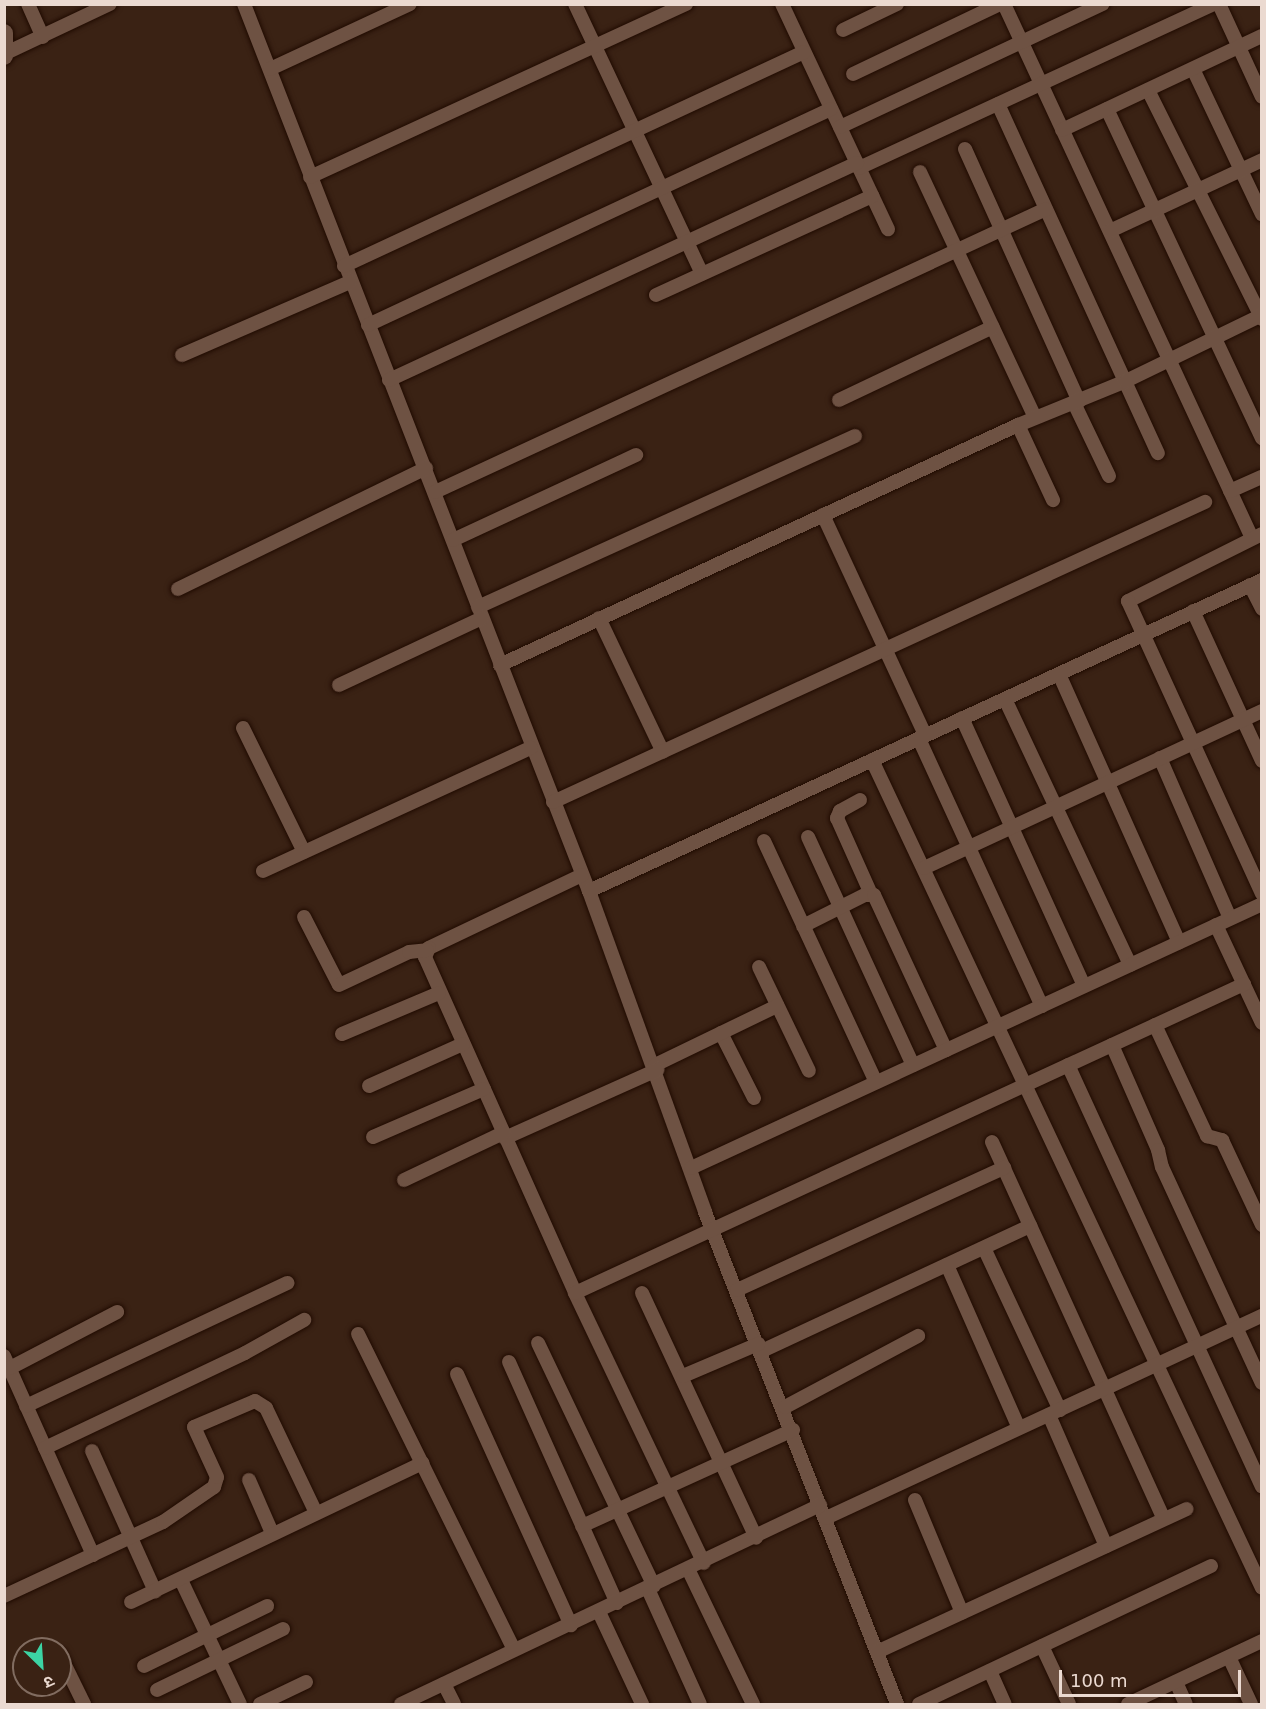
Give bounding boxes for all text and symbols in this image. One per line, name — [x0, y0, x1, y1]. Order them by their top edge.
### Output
north arrow — [12, 1637, 72, 1697]
scale bar — [1062, 1658, 1244, 1696]
text: 100 m — [1070, 1670, 1128, 1691]
text: उ — [41, 1671, 57, 1693]

